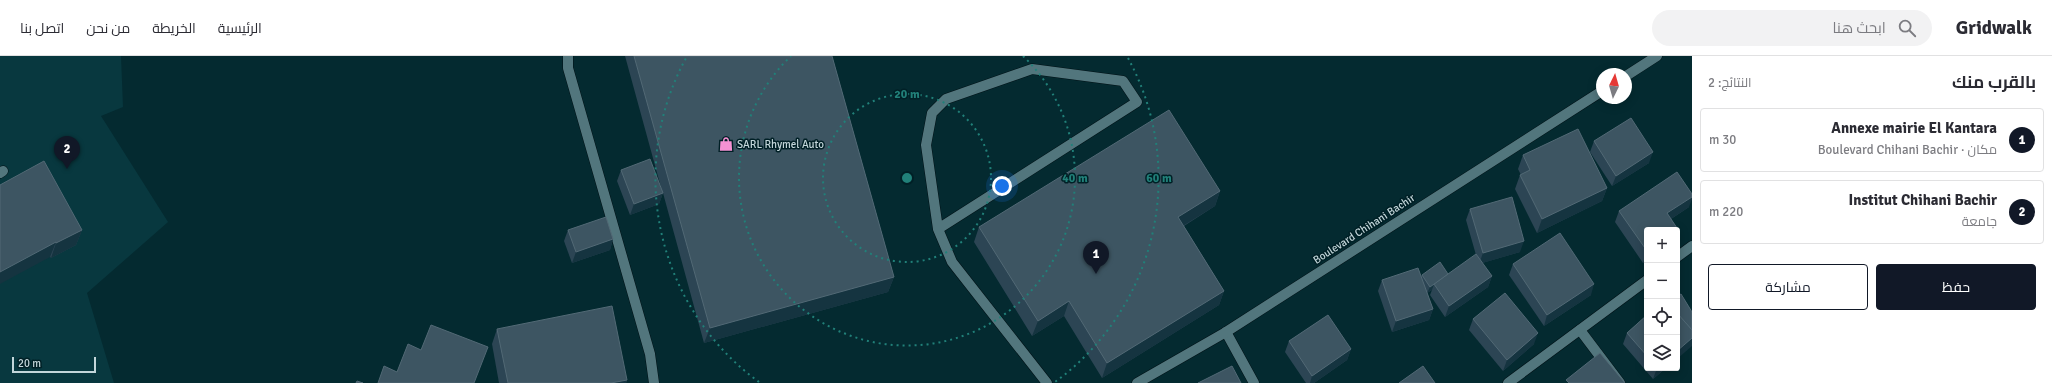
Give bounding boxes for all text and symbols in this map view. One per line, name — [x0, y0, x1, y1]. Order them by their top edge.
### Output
search box — [1652, 10, 1932, 46]
text: Gridwalk — [1956, 16, 2032, 40]
icon: search — [1896, 17, 1918, 39]
text: ابحث هنا — [1832, 19, 1886, 37]
text: اتصل بنا — [20, 20, 64, 37]
text: من نحن — [86, 20, 130, 37]
text: الخريطة — [152, 20, 196, 37]
text: الرئيسية — [218, 20, 262, 37]
north arrow — [1596, 68, 1632, 104]
text: بالقرب منك — [1952, 72, 2036, 93]
text: النتائج: 2 — [1708, 75, 1752, 91]
text: 20 m — [894, 87, 920, 102]
text: Annexe mairie El Kantara — [1831, 119, 1997, 137]
text: 30 m — [1709, 132, 1736, 148]
text: 1 — [2018, 132, 2026, 148]
pin: 2 — [54, 136, 80, 169]
shop icon: SARL Rhymel Auto — [718, 136, 734, 152]
place label: SARL Rhymel Auto — [737, 138, 824, 151]
text: مكان · Boulevard Chihani Bachir — [1818, 142, 1997, 158]
centre of rings — [900, 171, 914, 185]
text: 40 m — [1062, 171, 1088, 186]
text: 60 m — [1146, 171, 1172, 186]
your location — [992, 176, 1012, 196]
street label: Boulevard Chihani Bachir — [1311, 191, 1417, 267]
text: Institut Chihani Bachir — [1849, 191, 1997, 209]
text: 220 m — [1709, 204, 1743, 220]
text: 2 — [2018, 204, 2026, 220]
text: جامعة — [1962, 214, 1997, 230]
map controls — [1644, 227, 1680, 371]
button: + — [1644, 227, 1680, 263]
pin: 1 — [1083, 241, 1109, 274]
button: − — [1644, 263, 1680, 299]
button: مشاركة — [1708, 264, 1868, 310]
button: حفظ — [1876, 264, 2036, 310]
button: locate — [1644, 299, 1680, 335]
button: layers — [1644, 335, 1680, 371]
scale bar — [12, 355, 96, 374]
text: 20 m — [18, 357, 41, 370]

